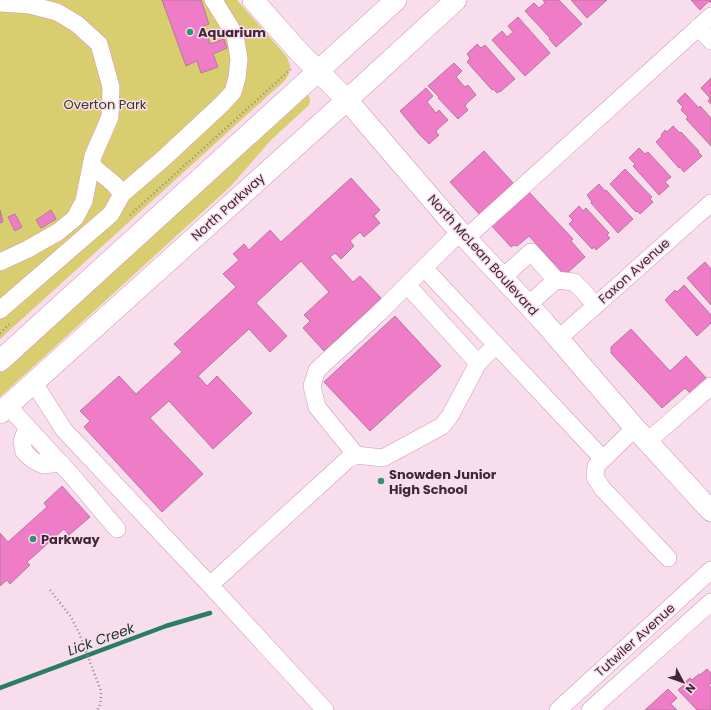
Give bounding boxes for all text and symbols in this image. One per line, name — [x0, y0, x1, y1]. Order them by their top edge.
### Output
place label: Aquarium — [198, 23, 266, 42]
marker: Aquarium — [185, 27, 195, 37]
park label: Overton Park — [63, 95, 147, 114]
street label: North Parkway — [187, 168, 270, 245]
street label: North McLean Boulevard — [423, 190, 543, 320]
street label: Faxon Avenue — [594, 234, 674, 308]
place label: Snowden Junior High School — [389, 465, 497, 499]
marker: Snowden Junior High School — [376, 476, 386, 486]
place label: Parkway — [41, 530, 101, 549]
marker: Parkway — [28, 534, 38, 544]
street label: Tutwiler Avenue — [591, 599, 679, 681]
water label: Lick Creek — [65, 617, 138, 660]
north arrow — [663, 662, 703, 702]
text: N — [682, 680, 699, 697]

